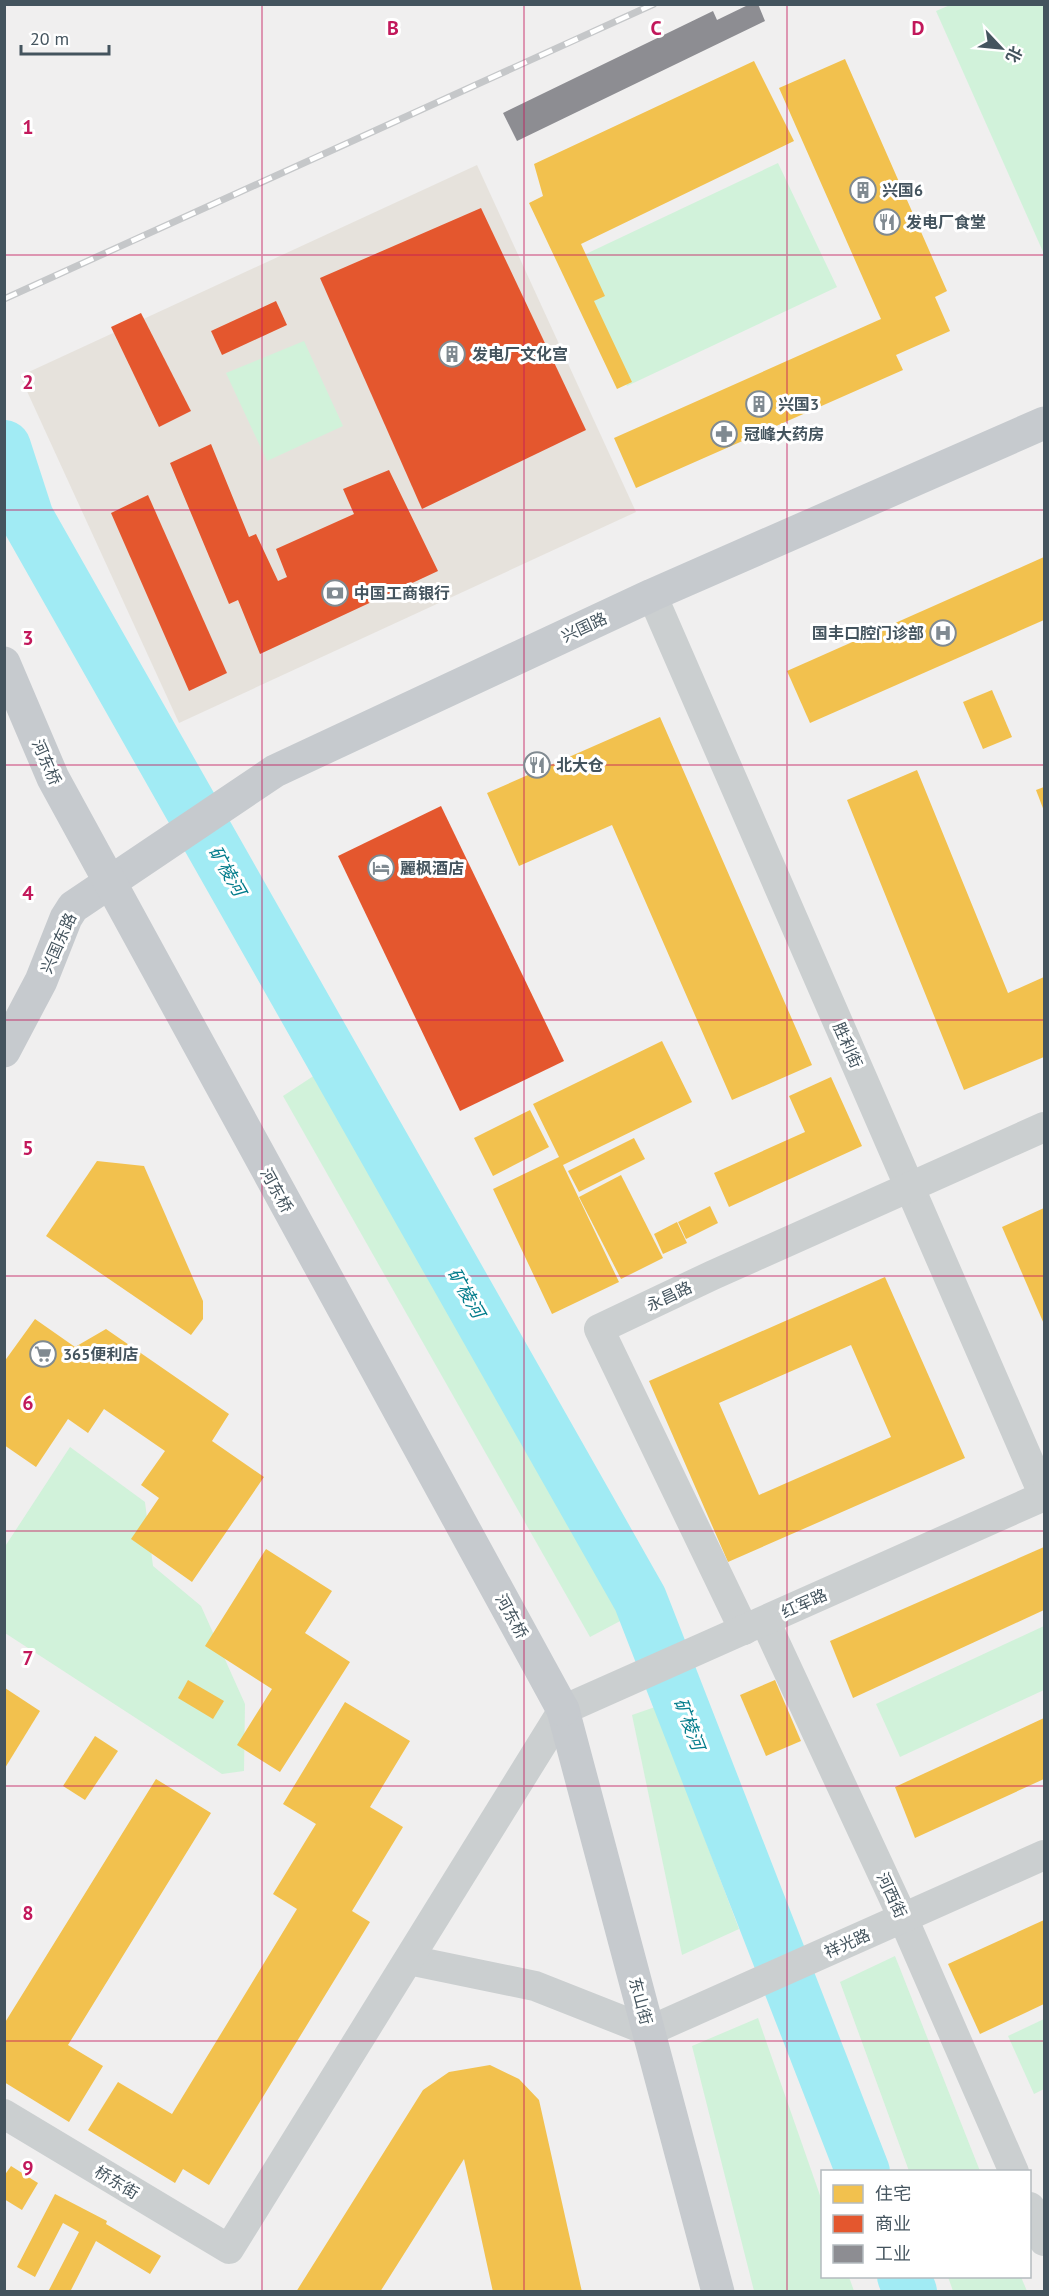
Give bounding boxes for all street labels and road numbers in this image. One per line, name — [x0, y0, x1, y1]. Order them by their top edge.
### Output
street label: 兴国路 — [558, 608, 610, 646]
street label: 河东桥 — [28, 736, 66, 788]
street label: 兴国东路 — [36, 910, 80, 976]
street label: 胜利街 — [829, 1019, 867, 1071]
street label: 河东桥 — [257, 1164, 297, 1216]
street label: 永昌路 — [643, 1277, 695, 1315]
street label: 红军路 — [778, 1584, 830, 1622]
street label: 河东桥 — [492, 1590, 532, 1642]
street label: 河西街 — [873, 1869, 911, 1921]
street label: 祥光路 — [821, 1924, 873, 1962]
street label: 东山街 — [625, 1975, 657, 2027]
street label: 桥东街 — [91, 2161, 143, 2203]

